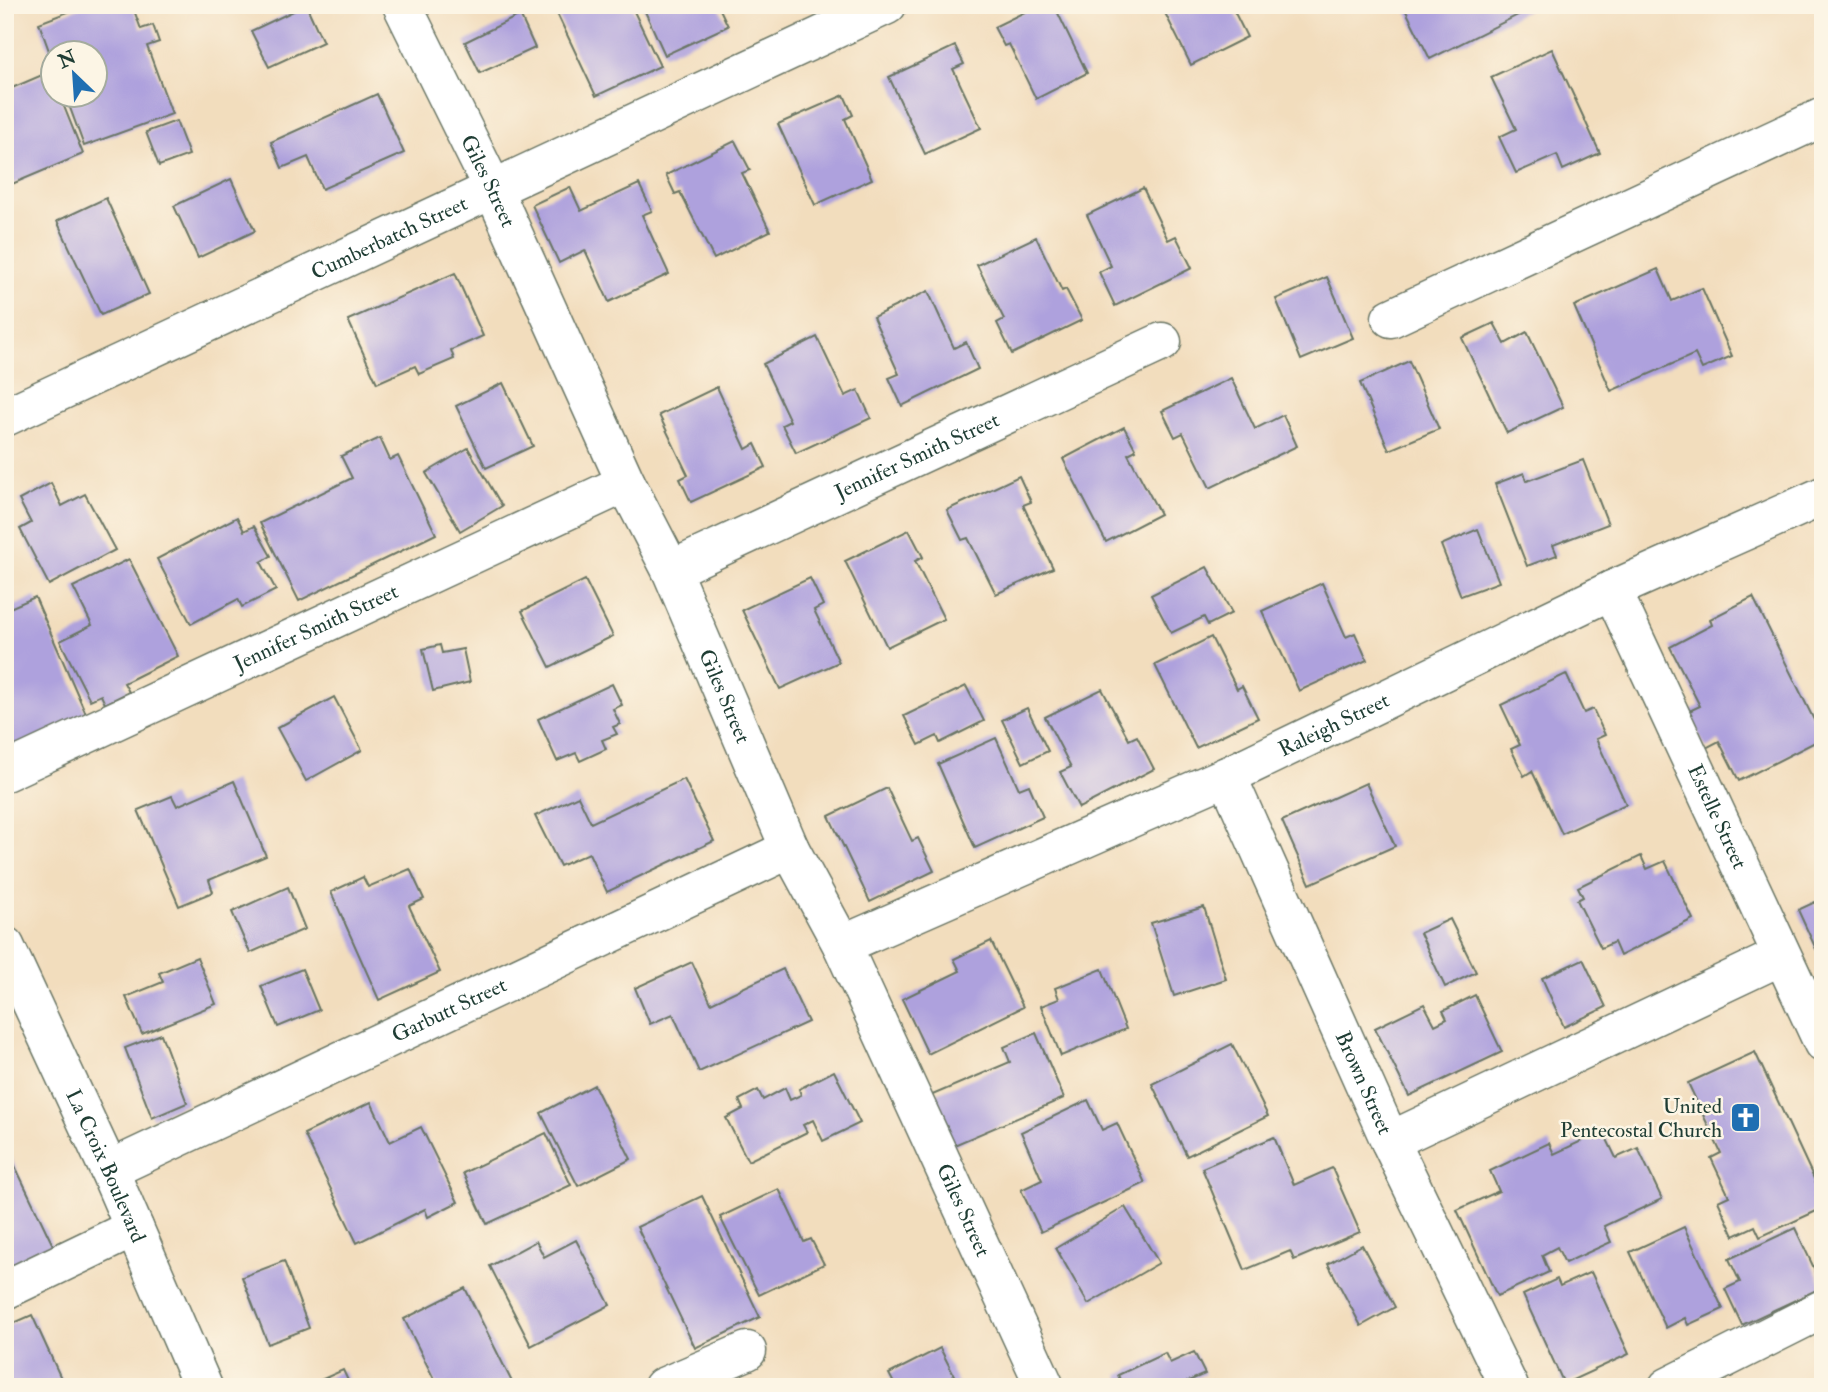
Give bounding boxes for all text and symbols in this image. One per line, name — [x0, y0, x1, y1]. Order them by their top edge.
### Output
north arrow — [38, 38, 108, 108]
text: N — [54, 45, 81, 74]
street label: Giles Street — [455, 130, 522, 232]
street label: Cumberbatch Street — [307, 189, 472, 286]
street label: Jennifer Smith Street — [829, 406, 1003, 506]
street label: Jennifer Smith Street — [229, 577, 403, 678]
street label: Giles Street — [693, 645, 757, 747]
street label: Raleigh Street — [1274, 686, 1394, 763]
street label: Estelle Street — [1682, 760, 1754, 873]
street label: Garbutt Street — [387, 971, 511, 1048]
street label: Brown Street — [1329, 1027, 1399, 1139]
street label: La Croix Boulevard — [60, 1085, 152, 1247]
place label: United Pentecostal Church — [1560, 1093, 1723, 1144]
church icon: United Pentecostal Church — [1728, 1101, 1762, 1135]
street label: Giles Street — [931, 1159, 997, 1261]

